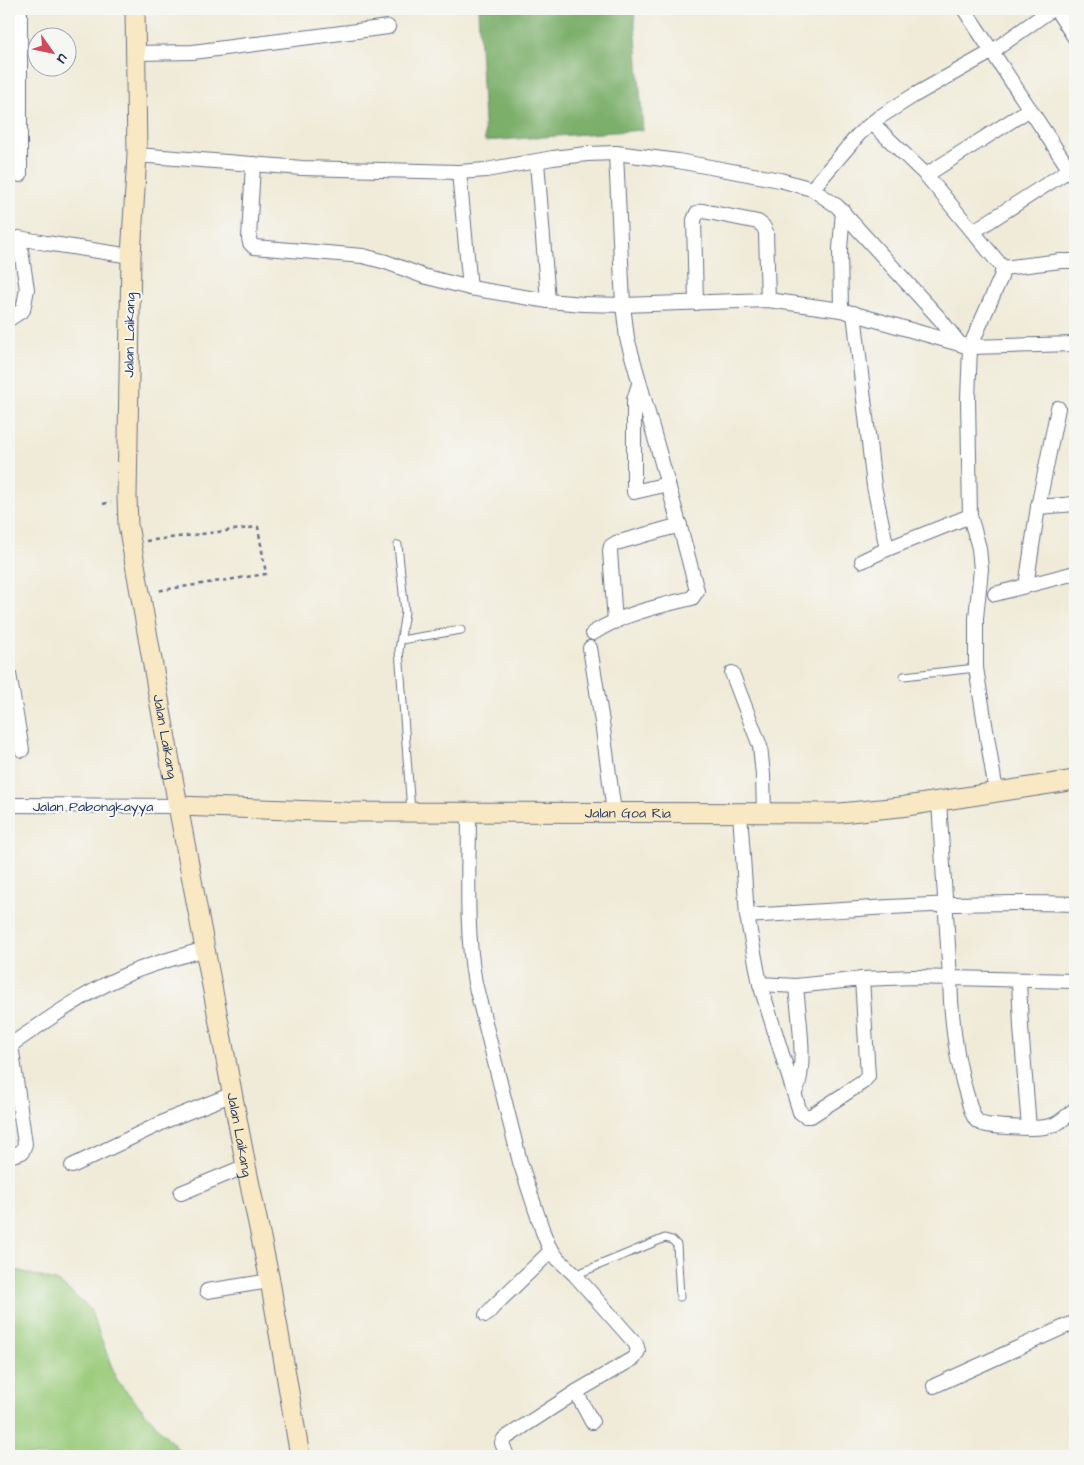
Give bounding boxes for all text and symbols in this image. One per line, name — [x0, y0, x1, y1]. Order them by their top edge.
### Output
north arrow — [28, 28, 78, 78]
text: U — [51, 50, 73, 67]
street label: Jalan Laikang — [119, 292, 141, 378]
street label: Jalan Laikang — [147, 693, 182, 780]
street label: Jalan Pabongkayya — [33, 797, 153, 817]
street label: Jalan Goa Ria — [585, 803, 671, 824]
street label: Jalan Laikang — [221, 1091, 257, 1179]

